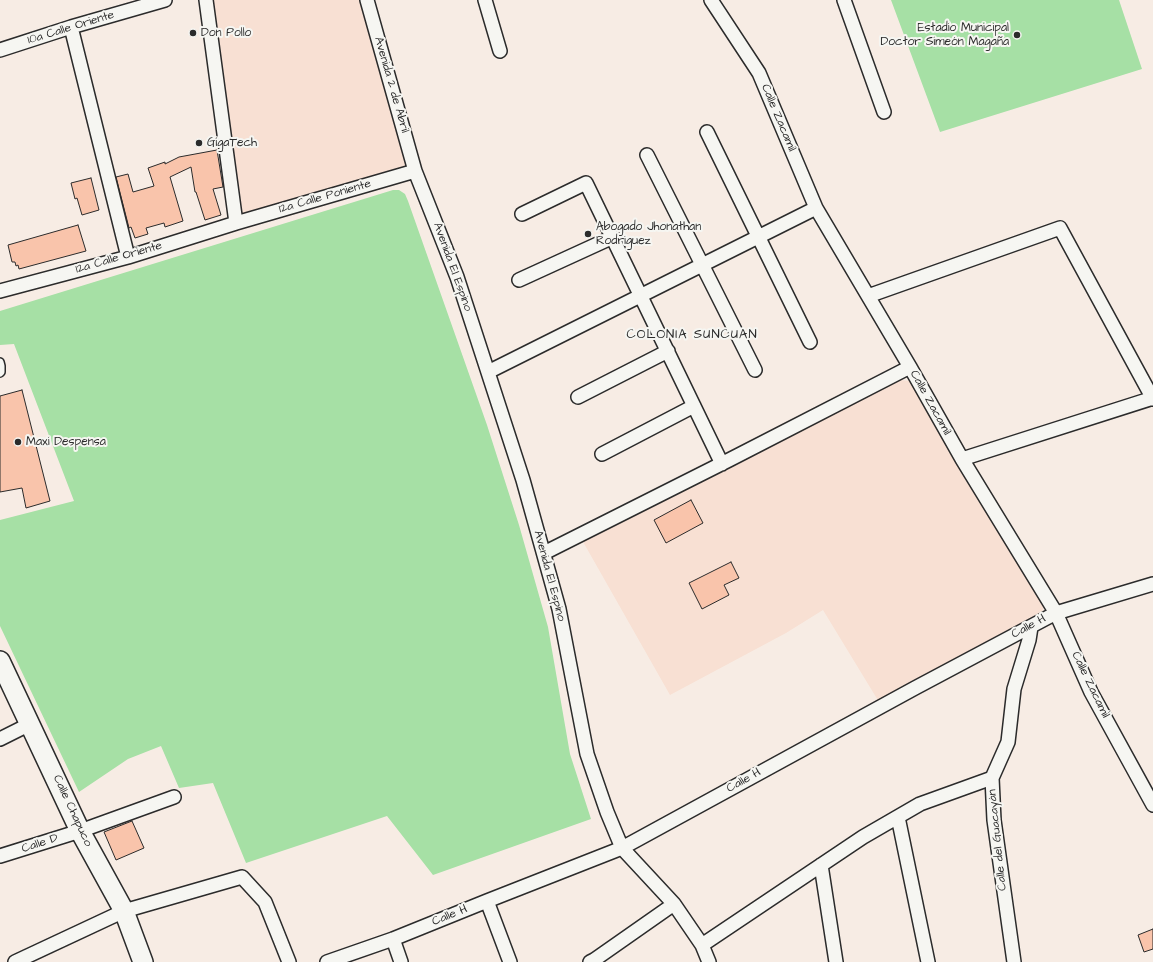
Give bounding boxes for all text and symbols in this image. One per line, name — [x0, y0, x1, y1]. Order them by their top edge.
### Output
street label: 10a Calle Oriente — [26, 8, 116, 48]
place label: Estadio Municipal Doctor Simeón Magaña — [881, 21, 1009, 49]
place label: Don Pollo — [201, 26, 251, 40]
marker: Don Pollo — [188, 28, 198, 38]
marker: Estadio Municipal Doctor Simeón Magaña — [1012, 30, 1022, 40]
street label: Avenida 2 de Abril — [370, 35, 412, 135]
street label: Calle Zacamil — [757, 82, 799, 154]
place label: GigaTech — [207, 136, 257, 150]
marker: GigaTech — [194, 138, 204, 148]
street label: 12a Calle Poniente — [277, 177, 373, 217]
place label: Abogado Jhonathan Rodriguez — [596, 220, 701, 248]
street label: Avenida El Espino — [429, 221, 475, 313]
marker: Abogado Jhonathan Rodriguez — [583, 229, 593, 239]
street label: 12a Calle Oriente — [74, 239, 164, 277]
district label: COLONIA SUNCUAN — [626, 327, 758, 343]
street label: Calle Zacamil — [906, 368, 954, 438]
place label: Maxi Despensa — [26, 435, 106, 449]
marker: Maxi Despensa — [13, 437, 23, 447]
street label: Avenida El Espino — [530, 529, 568, 623]
street label: Calle H — [1009, 612, 1049, 642]
street label: Calle Zacamil — [1068, 650, 1112, 720]
street label: Calle H — [724, 766, 764, 796]
street label: Calle Chapuco — [49, 773, 95, 849]
street label: Calle del Guacayán — [986, 789, 1010, 891]
street label: Calle D — [20, 831, 60, 857]
street label: Calle H — [430, 902, 470, 930]

